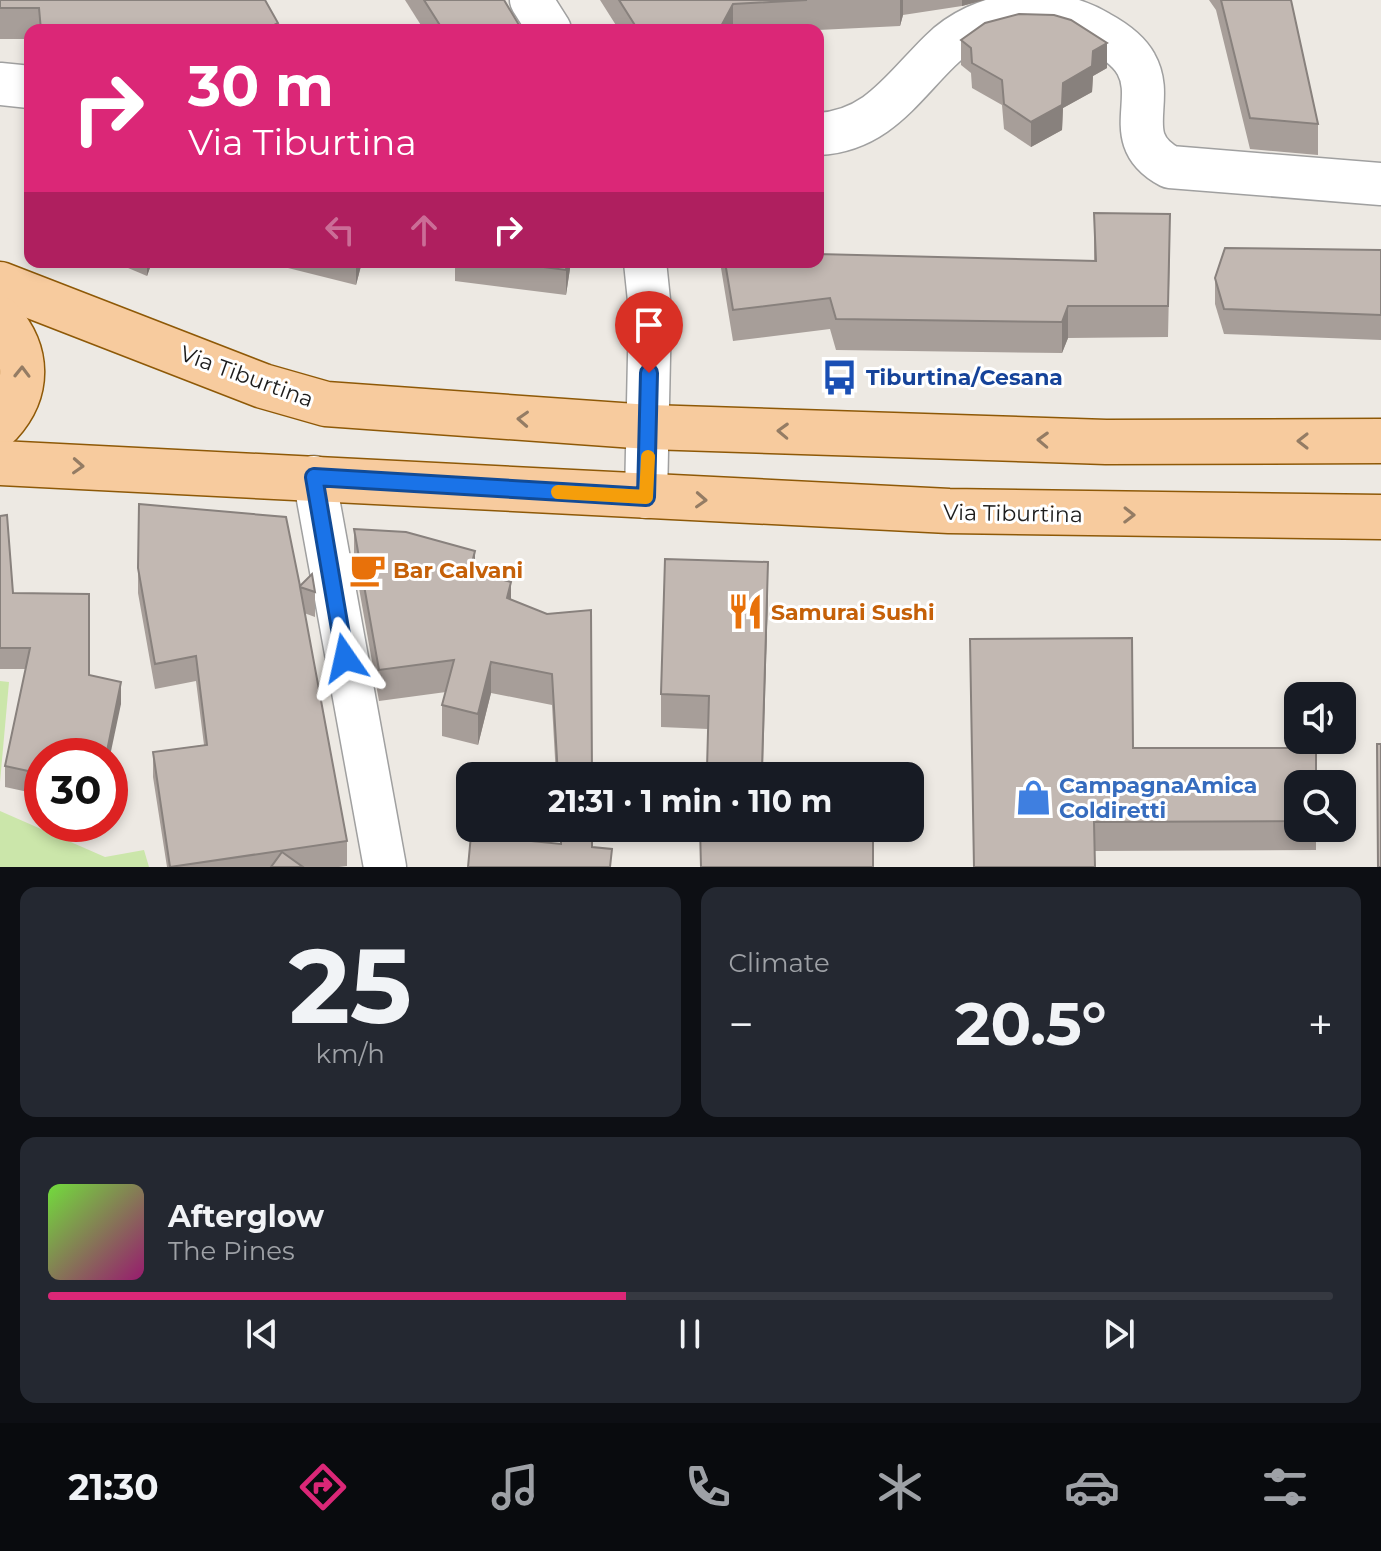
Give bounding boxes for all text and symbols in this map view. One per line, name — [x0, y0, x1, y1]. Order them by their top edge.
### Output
text: 30 m — [188, 52, 334, 120]
icon: right — [56, 56, 160, 160]
text: Via Tiburtina — [188, 120, 417, 164]
icon: left — [318, 208, 362, 252]
icon: ahead — [402, 208, 446, 252]
icon: right — [486, 208, 530, 252]
pin — [615, 291, 683, 373]
icon: arrive — [627, 303, 671, 347]
street label: Via Tiburtina — [177, 340, 317, 413]
bus stop icon: Tiburtina/Cesana — [821, 358, 859, 396]
place label: Tiburtina/Cesana — [866, 364, 1063, 391]
one-way arrow — [13, 365, 31, 377]
one-way arrow — [517, 411, 530, 428]
one-way arrow — [776, 423, 789, 440]
one-way arrow — [1036, 431, 1049, 448]
one-way arrow — [1296, 432, 1309, 450]
one-way arrow — [72, 458, 85, 475]
one-way arrow — [695, 491, 708, 508]
street label: Via Tiburtina — [943, 499, 1083, 528]
one-way arrow — [1123, 506, 1136, 524]
cafe icon: Bar Calvani — [348, 551, 386, 589]
place label: Bar Calvani — [393, 557, 523, 584]
restaurant icon: Samurai Sushi — [726, 593, 764, 631]
place label: Samurai Sushi — [771, 599, 935, 626]
position arrow — [303, 616, 387, 700]
map controls — [1284, 682, 1356, 842]
button: sound — [1284, 682, 1356, 754]
speed limit sign: 30 — [24, 738, 128, 842]
button: search — [1284, 770, 1356, 842]
place label: CampagnaAmica Coldiretti — [1059, 772, 1257, 824]
shop icon: CampagnaAmica Coldiretti — [1014, 779, 1052, 817]
text: 21:31 · 1 min · 110 m — [548, 783, 832, 820]
text: 25 — [289, 922, 412, 1049]
text: Climate — [729, 947, 830, 979]
text: 20.5° — [955, 987, 1106, 1060]
text: − — [729, 997, 754, 1051]
text: + — [1308, 997, 1333, 1051]
text: km/h — [316, 1038, 385, 1070]
text: Afterglow — [168, 1198, 324, 1235]
text: The Pines — [168, 1235, 295, 1267]
icon: previous — [240, 1312, 284, 1356]
icon: pause — [668, 1312, 712, 1356]
icon: next — [1097, 1312, 1141, 1356]
icon: directions — [295, 1459, 351, 1515]
icon: music — [487, 1459, 543, 1515]
icon: phone — [680, 1459, 736, 1515]
icon: climate — [872, 1459, 928, 1515]
icon: car — [1064, 1459, 1120, 1515]
icon: filters — [1257, 1459, 1313, 1515]
text: 21:30 — [68, 1465, 159, 1509]

